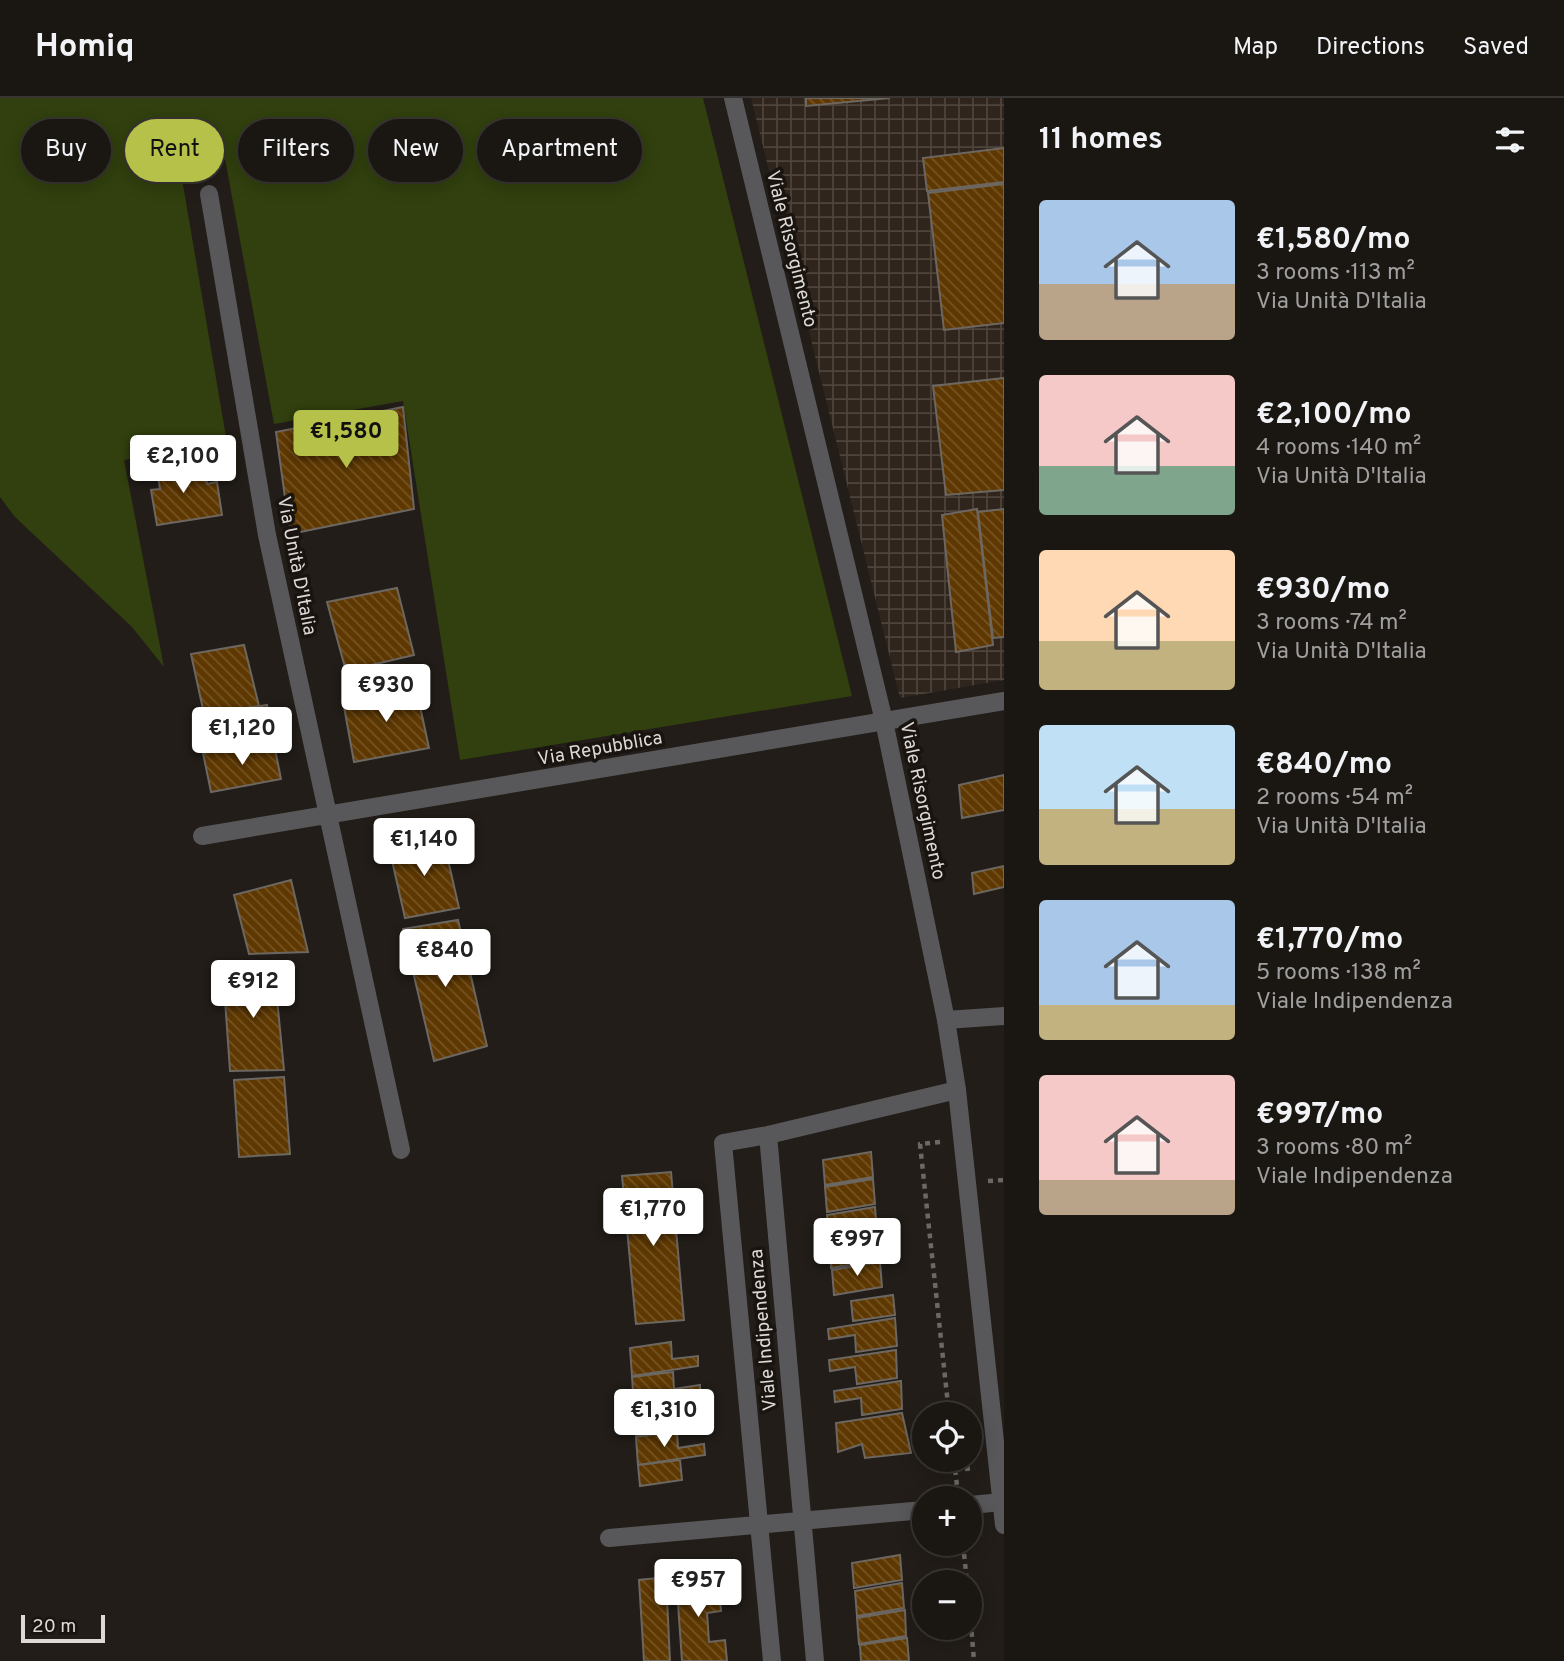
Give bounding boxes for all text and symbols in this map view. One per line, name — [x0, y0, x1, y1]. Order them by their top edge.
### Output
text: Homiq — [35, 27, 135, 69]
text: Map — [1233, 33, 1278, 63]
text: Directions — [1316, 33, 1425, 63]
text: Saved — [1463, 33, 1529, 63]
chip: Buy — [21, 119, 111, 182]
chip: Rent — [125, 119, 224, 182]
chip: Filters — [238, 119, 354, 182]
chip: New — [368, 119, 463, 182]
chip: Apartment — [477, 119, 642, 182]
icon: filters — [1491, 121, 1529, 159]
text: 11 homes — [1039, 122, 1163, 159]
street label: Viale Risorgimento — [760, 168, 822, 330]
text: €1,580/mo — [1256, 222, 1410, 259]
icon: home — [1095, 228, 1179, 312]
text: 3 rooms · 113 m² — [1256, 259, 1415, 288]
text: Via Unità D'Italia — [1256, 288, 1427, 317]
text: €2,100/mo — [1256, 397, 1412, 434]
icon: home — [1095, 403, 1179, 487]
pin: €1,580 — [289, 410, 403, 470]
text: €1,580 — [309, 418, 383, 447]
text: 4 rooms · 140 m² — [1256, 434, 1421, 463]
pin: €2,100 — [126, 436, 240, 495]
text: €2,100 — [146, 443, 220, 472]
text: Via Unità D'Italia — [1256, 463, 1427, 492]
street label: Via Unità D'Italia — [271, 495, 321, 637]
text: €930/mo — [1256, 572, 1390, 609]
icon: home — [1095, 578, 1179, 662]
text: 3 rooms · 74 m² — [1256, 609, 1407, 638]
text: Via Unità D'Italia — [1256, 638, 1427, 667]
pin: €930 — [345, 664, 427, 724]
text: €930 — [357, 672, 415, 701]
pin: €1,120 — [185, 708, 299, 767]
text: €1,120 — [208, 715, 276, 744]
street label: Viale Risorgimento — [894, 720, 950, 882]
street label: Via Repubblica — [536, 726, 664, 772]
text: €840/mo — [1256, 747, 1392, 784]
icon: home — [1095, 753, 1179, 837]
text: 2 rooms · 54 m² — [1256, 784, 1413, 813]
text: Via Unità D'Italia — [1256, 813, 1427, 842]
pin: €1,140 — [367, 818, 481, 878]
text: €1,140 — [390, 826, 458, 855]
text: €1,770/mo — [1256, 922, 1403, 959]
icon: home — [1095, 928, 1179, 1012]
pin: €840 — [404, 930, 486, 989]
text: €840 — [416, 937, 474, 966]
text: 5 rooms · 138 m² — [1256, 959, 1421, 988]
pin: €912 — [212, 960, 294, 1020]
text: €912 — [227, 968, 279, 997]
text: Viale Indipendenza — [1256, 988, 1453, 1017]
text: €997/mo — [1256, 1097, 1383, 1134]
icon: home — [1095, 1103, 1179, 1187]
text: 3 rooms · 80 m² — [1256, 1134, 1412, 1163]
text: Viale Indipendenza — [1256, 1163, 1453, 1192]
pin: €1,770 — [596, 1188, 710, 1248]
text: €1,770 — [619, 1196, 687, 1225]
pin: €997 — [816, 1218, 898, 1278]
text: €997 — [830, 1226, 884, 1255]
street label: Viale Indipendenza — [745, 1248, 783, 1412]
pin: €1,310 — [607, 1390, 721, 1449]
text: €1,310 — [630, 1397, 698, 1426]
map controls — [912, 1402, 982, 1640]
button: locate — [912, 1402, 982, 1472]
button: + — [912, 1486, 982, 1556]
pin: €957 — [657, 1560, 739, 1619]
text: €957 — [670, 1567, 726, 1596]
button: − — [912, 1570, 982, 1640]
scale bar — [21, 1612, 105, 1644]
text: 20 m — [32, 1615, 76, 1639]

